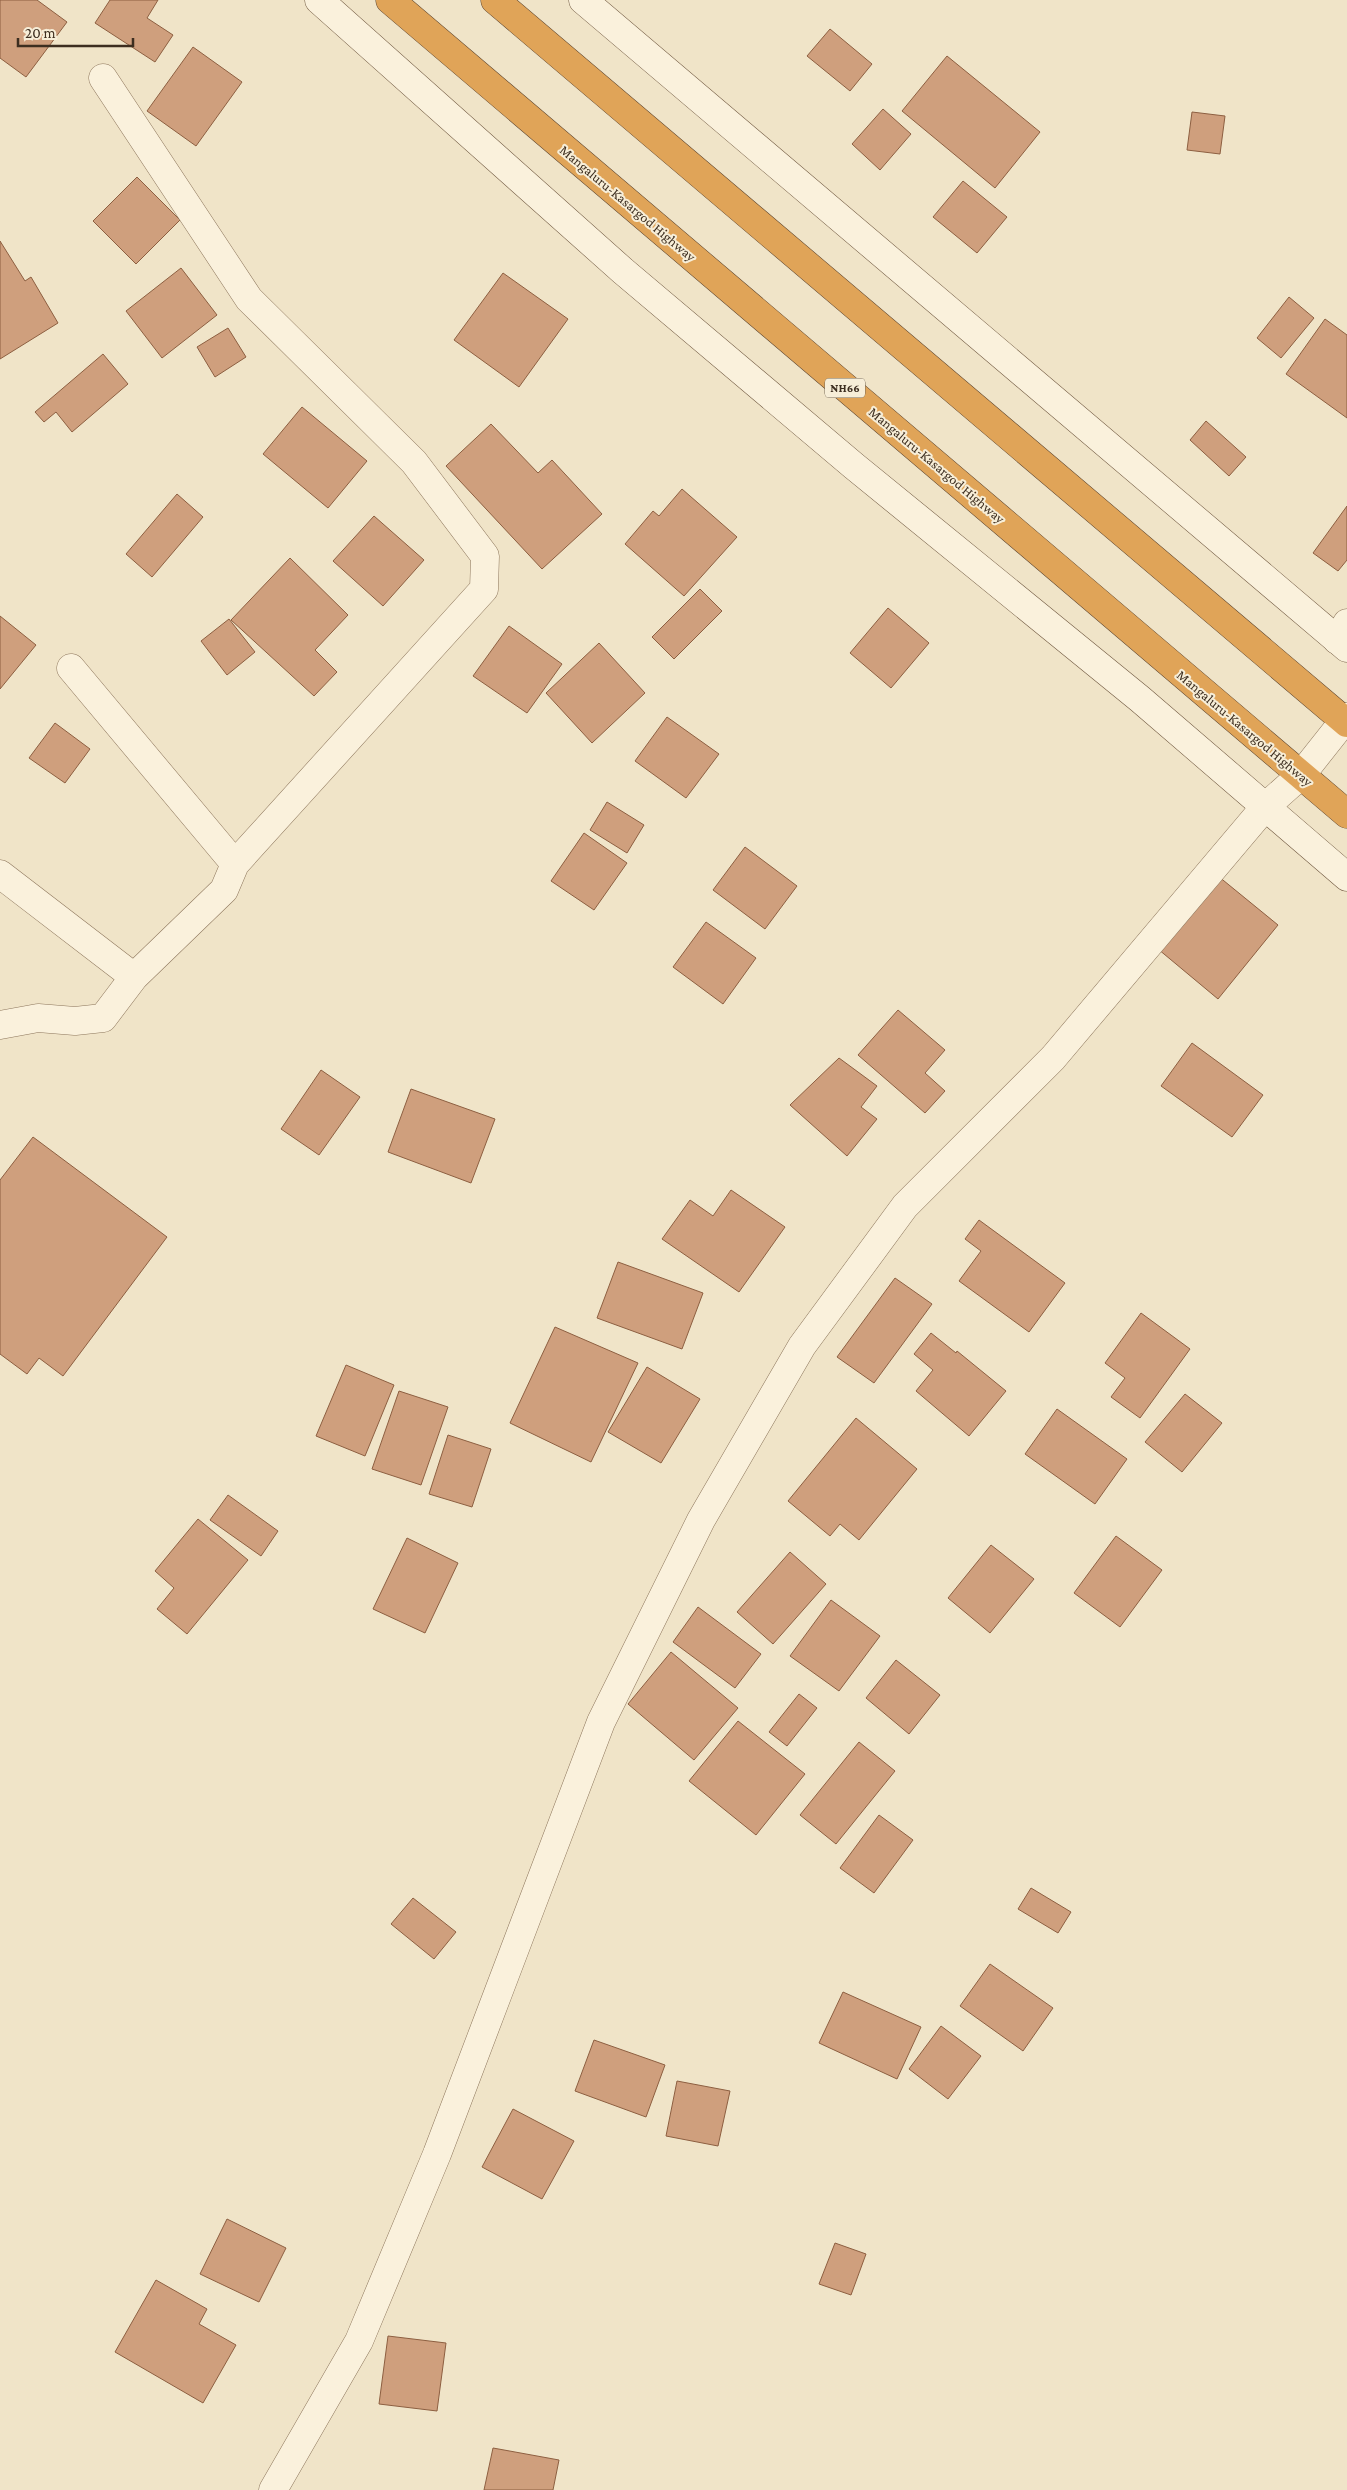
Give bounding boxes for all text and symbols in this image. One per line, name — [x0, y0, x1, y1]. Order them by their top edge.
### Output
scale bar — [18, 15, 132, 47]
text: 20 m — [25, 25, 56, 41]
street label: Mangaluru-Kasargod Highway — [557, 141, 700, 265]
road number: NH66 — [825, 378, 865, 398]
street label: Mangaluru-Kasargod Highway — [866, 403, 1009, 527]
street label: Mangaluru-Kasargod Highway — [1174, 666, 1317, 790]

